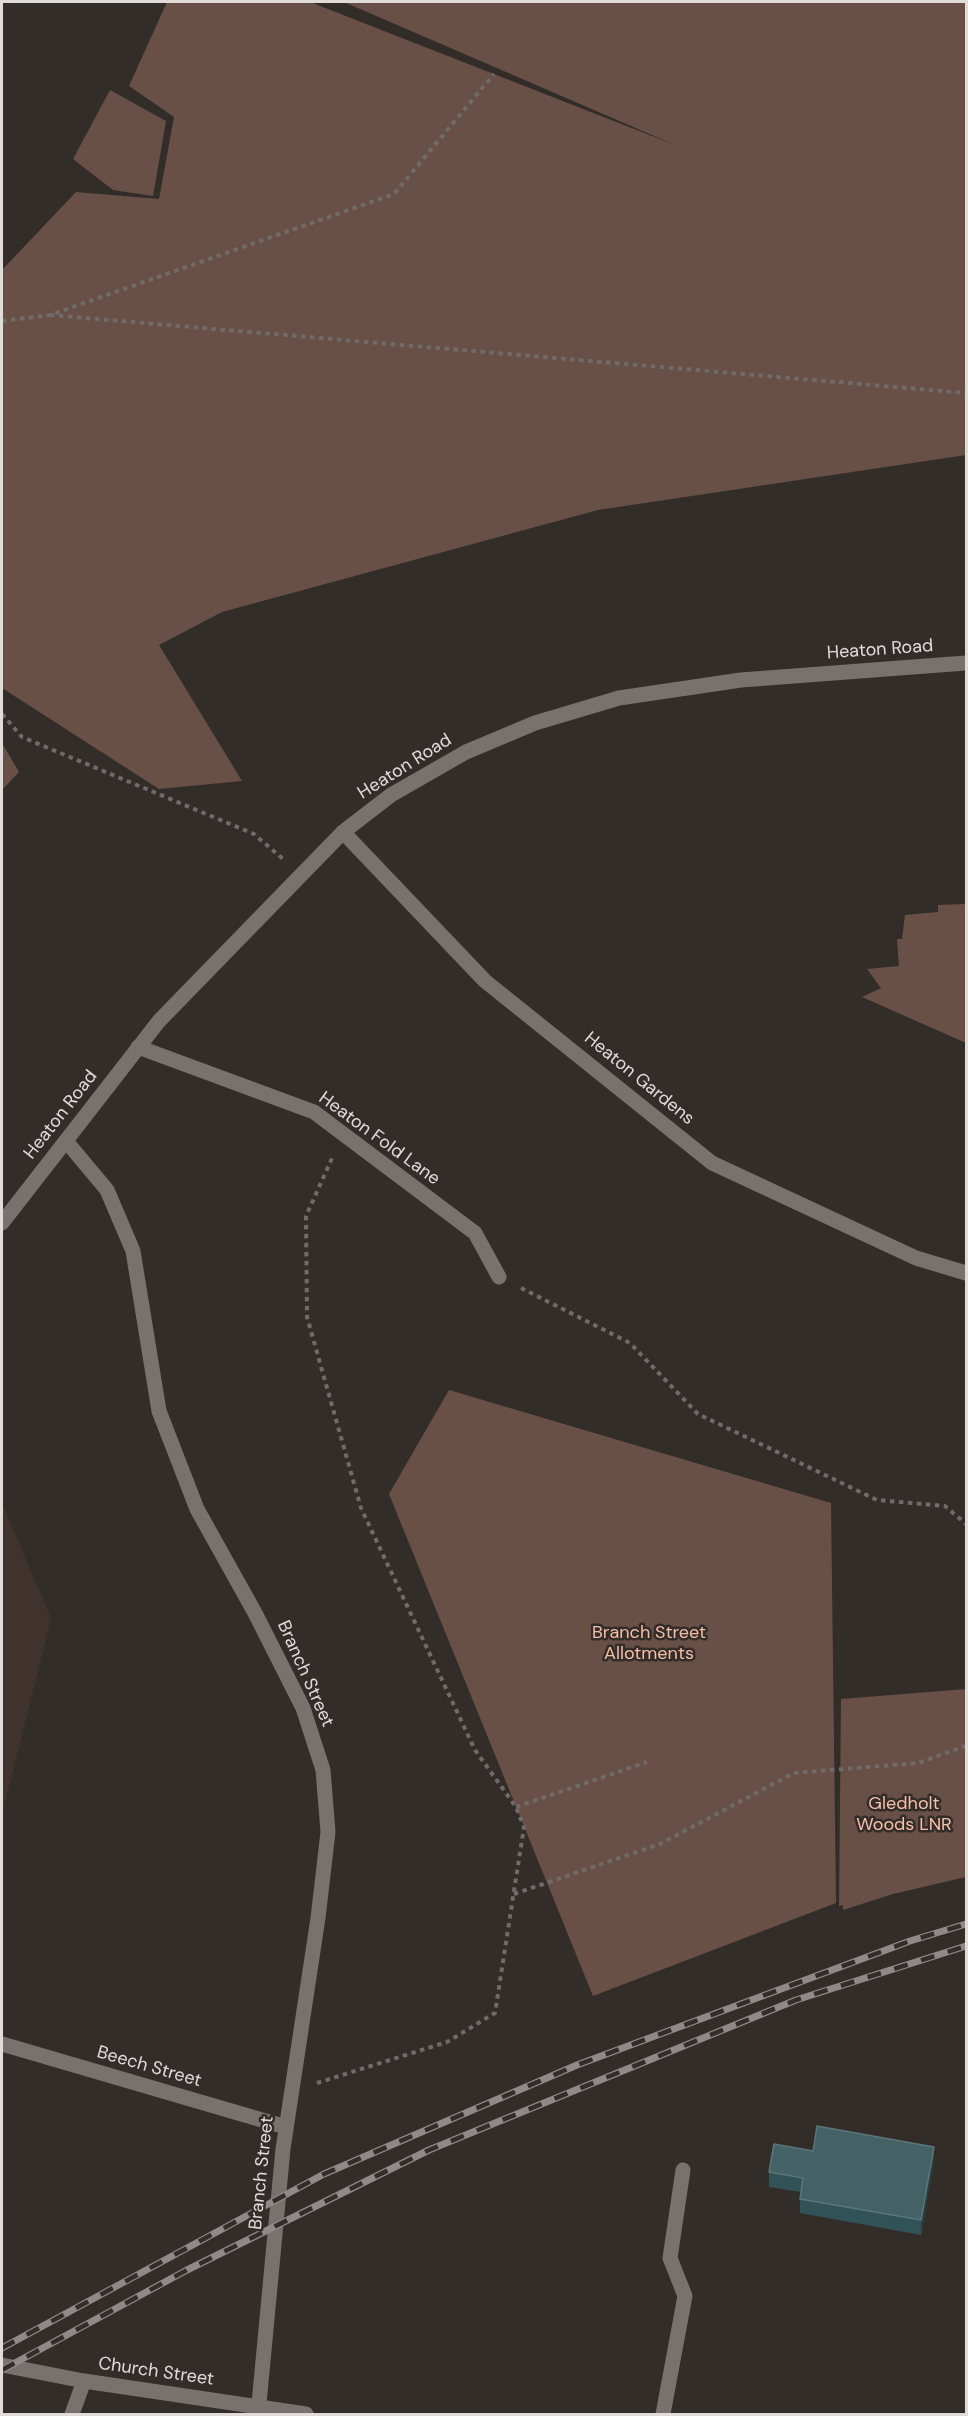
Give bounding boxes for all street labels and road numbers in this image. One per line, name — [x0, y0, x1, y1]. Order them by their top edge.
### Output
street label: Heaton Road — [826, 636, 934, 664]
street label: Heaton Road — [354, 730, 456, 804]
street label: Heaton Gardens — [580, 1028, 698, 1130]
street label: Heaton Road — [20, 1066, 102, 1164]
street label: Heaton Fold Lane — [314, 1088, 444, 1190]
street label: Branch Street — [272, 1617, 338, 1731]
street label: Beech Street — [94, 2042, 204, 2092]
street label: Branch Street — [245, 2115, 279, 2231]
street label: Church Street — [97, 2353, 215, 2391]

